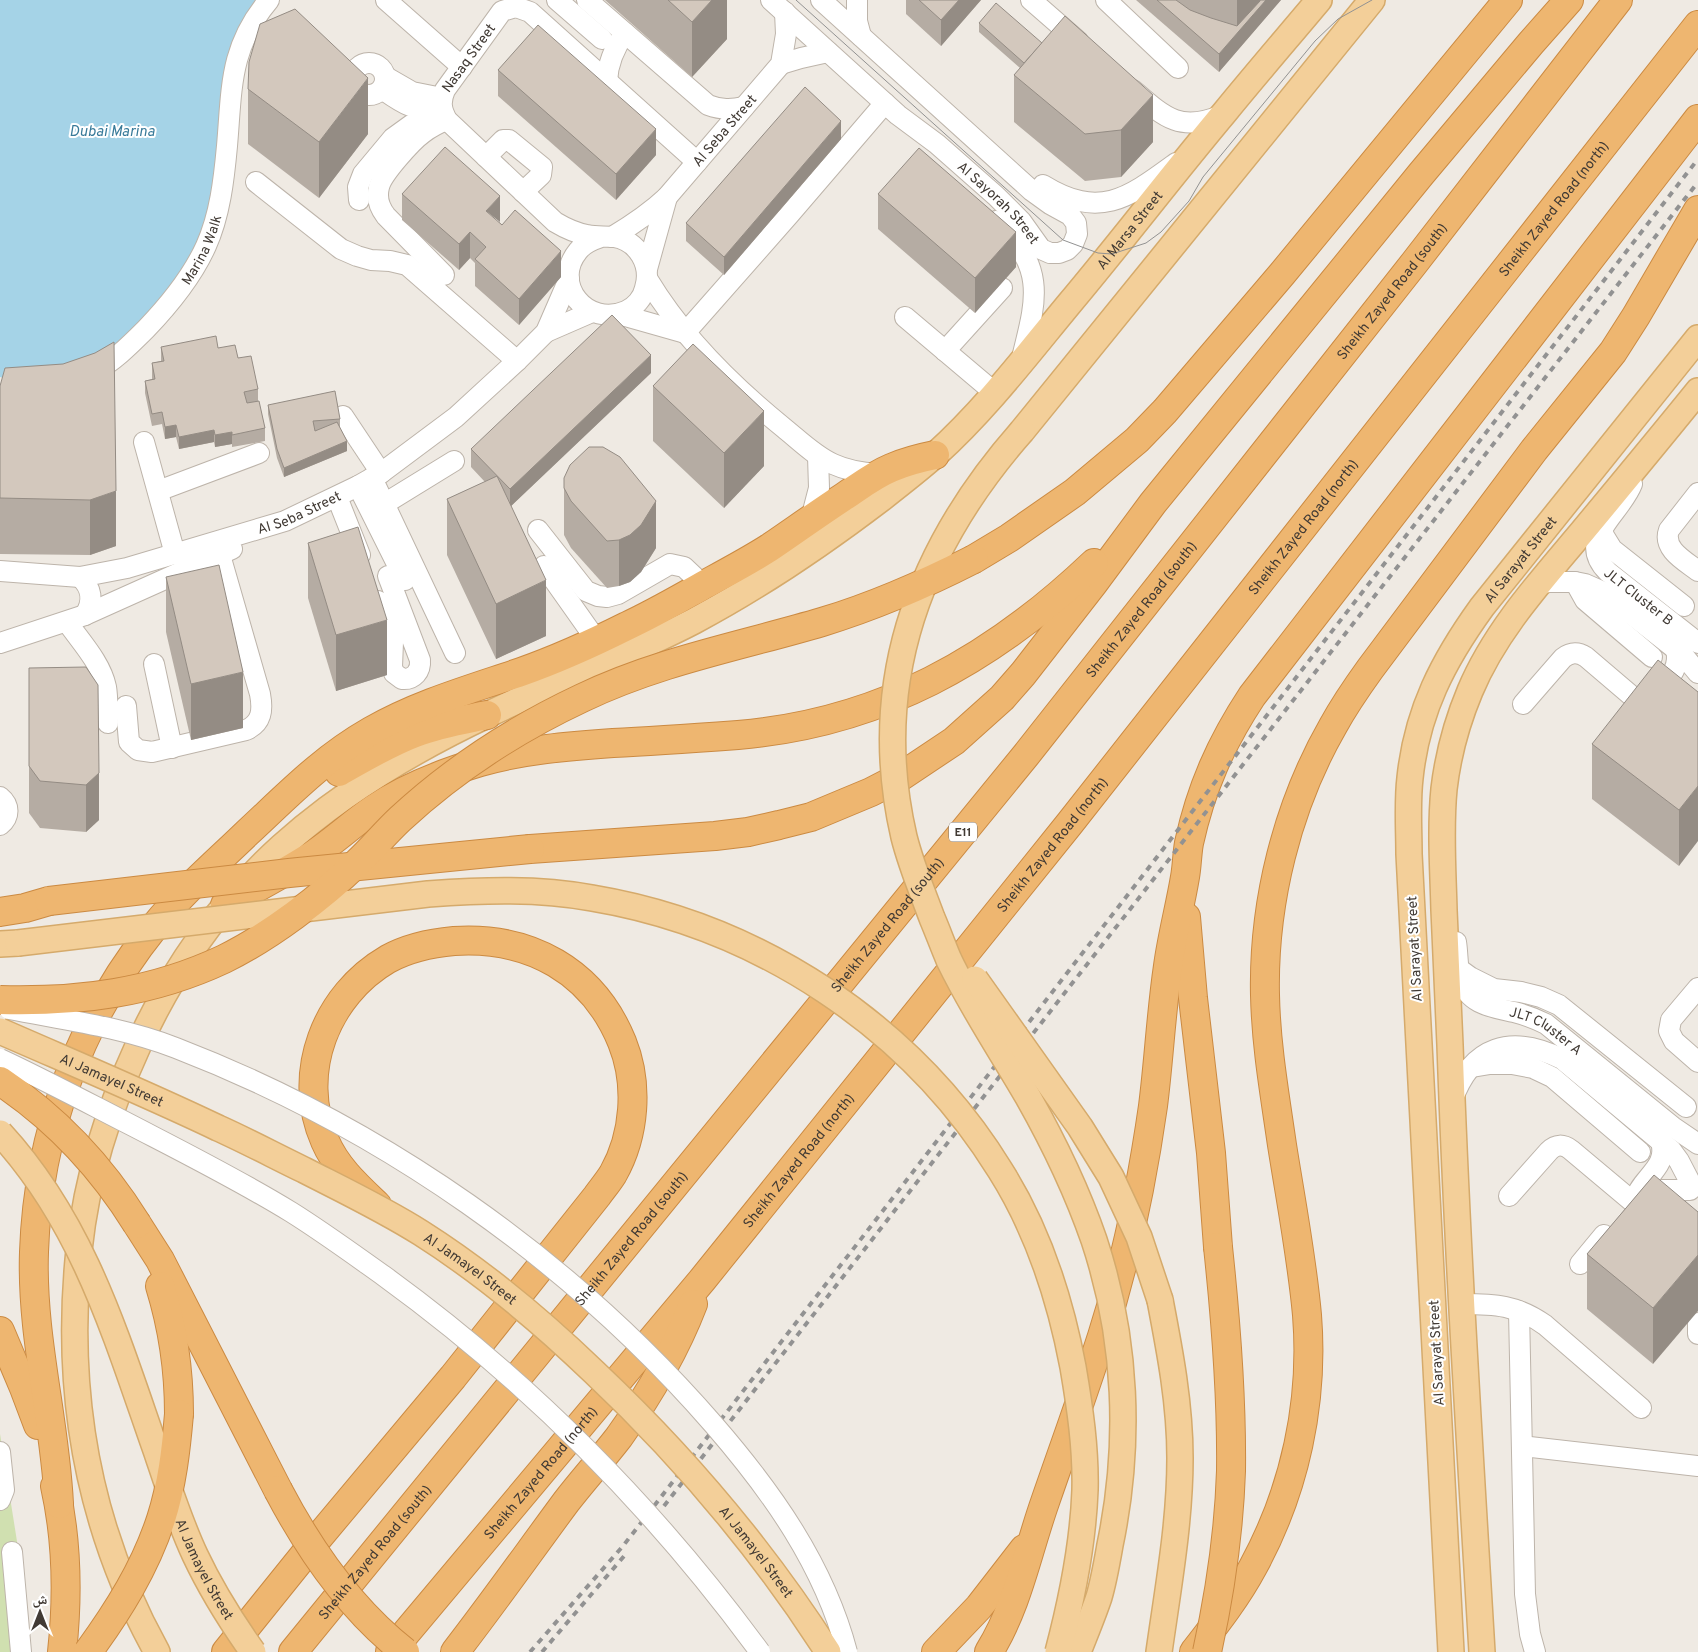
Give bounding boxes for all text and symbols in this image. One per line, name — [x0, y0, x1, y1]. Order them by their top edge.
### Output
street label: Nasaq Street — [439, 21, 500, 96]
street label: Al Seba Street — [690, 92, 761, 171]
water label: Dubai Marina — [69, 123, 155, 142]
street label: Sheikh Zayed Road (north) — [1496, 138, 1613, 281]
street label: Al Sayorah Street — [953, 159, 1042, 248]
street label: Al Marsa Street — [1094, 188, 1167, 274]
street label: Marina Walk — [179, 213, 226, 289]
street label: Sheikh Zayed Road (south) — [1334, 220, 1452, 364]
street label: Sheikh Zayed Road (north) — [1246, 457, 1363, 599]
street label: Al Seba Street — [256, 488, 344, 539]
street label: Al Sarayat Street — [1481, 514, 1561, 607]
street label: Sheikh Zayed Road (south) — [1083, 539, 1201, 682]
street label: JLT Cluster B — [1600, 565, 1676, 630]
street label: Sheikh Zayed Road (north) — [994, 775, 1112, 917]
road number: E11 — [949, 822, 977, 842]
street label: Sheikh Zayed Road (south) — [828, 855, 948, 997]
street label: Al Sarayat Street — [1404, 895, 1427, 1002]
street label: JLT Cluster A — [1507, 1004, 1585, 1060]
street label: Al Jamayel Street — [57, 1051, 166, 1111]
street label: Sheikh Zayed Road (north) — [740, 1091, 859, 1232]
street label: Sheikh Zayed Road (south) — [572, 1169, 692, 1310]
street label: Al Jamayel Street — [420, 1230, 520, 1309]
street label: Al Sarayat Street — [1426, 1299, 1449, 1406]
street label: Sheikh Zayed Road (north) — [481, 1404, 602, 1544]
street label: Sheikh Zayed Road (south) — [316, 1482, 436, 1624]
street label: Al Jamayel Street — [714, 1503, 796, 1602]
street label: Al Jamayel Street — [171, 1517, 236, 1624]
north arrow — [15, 1587, 65, 1637]
text: ش — [33, 1592, 48, 1609]

